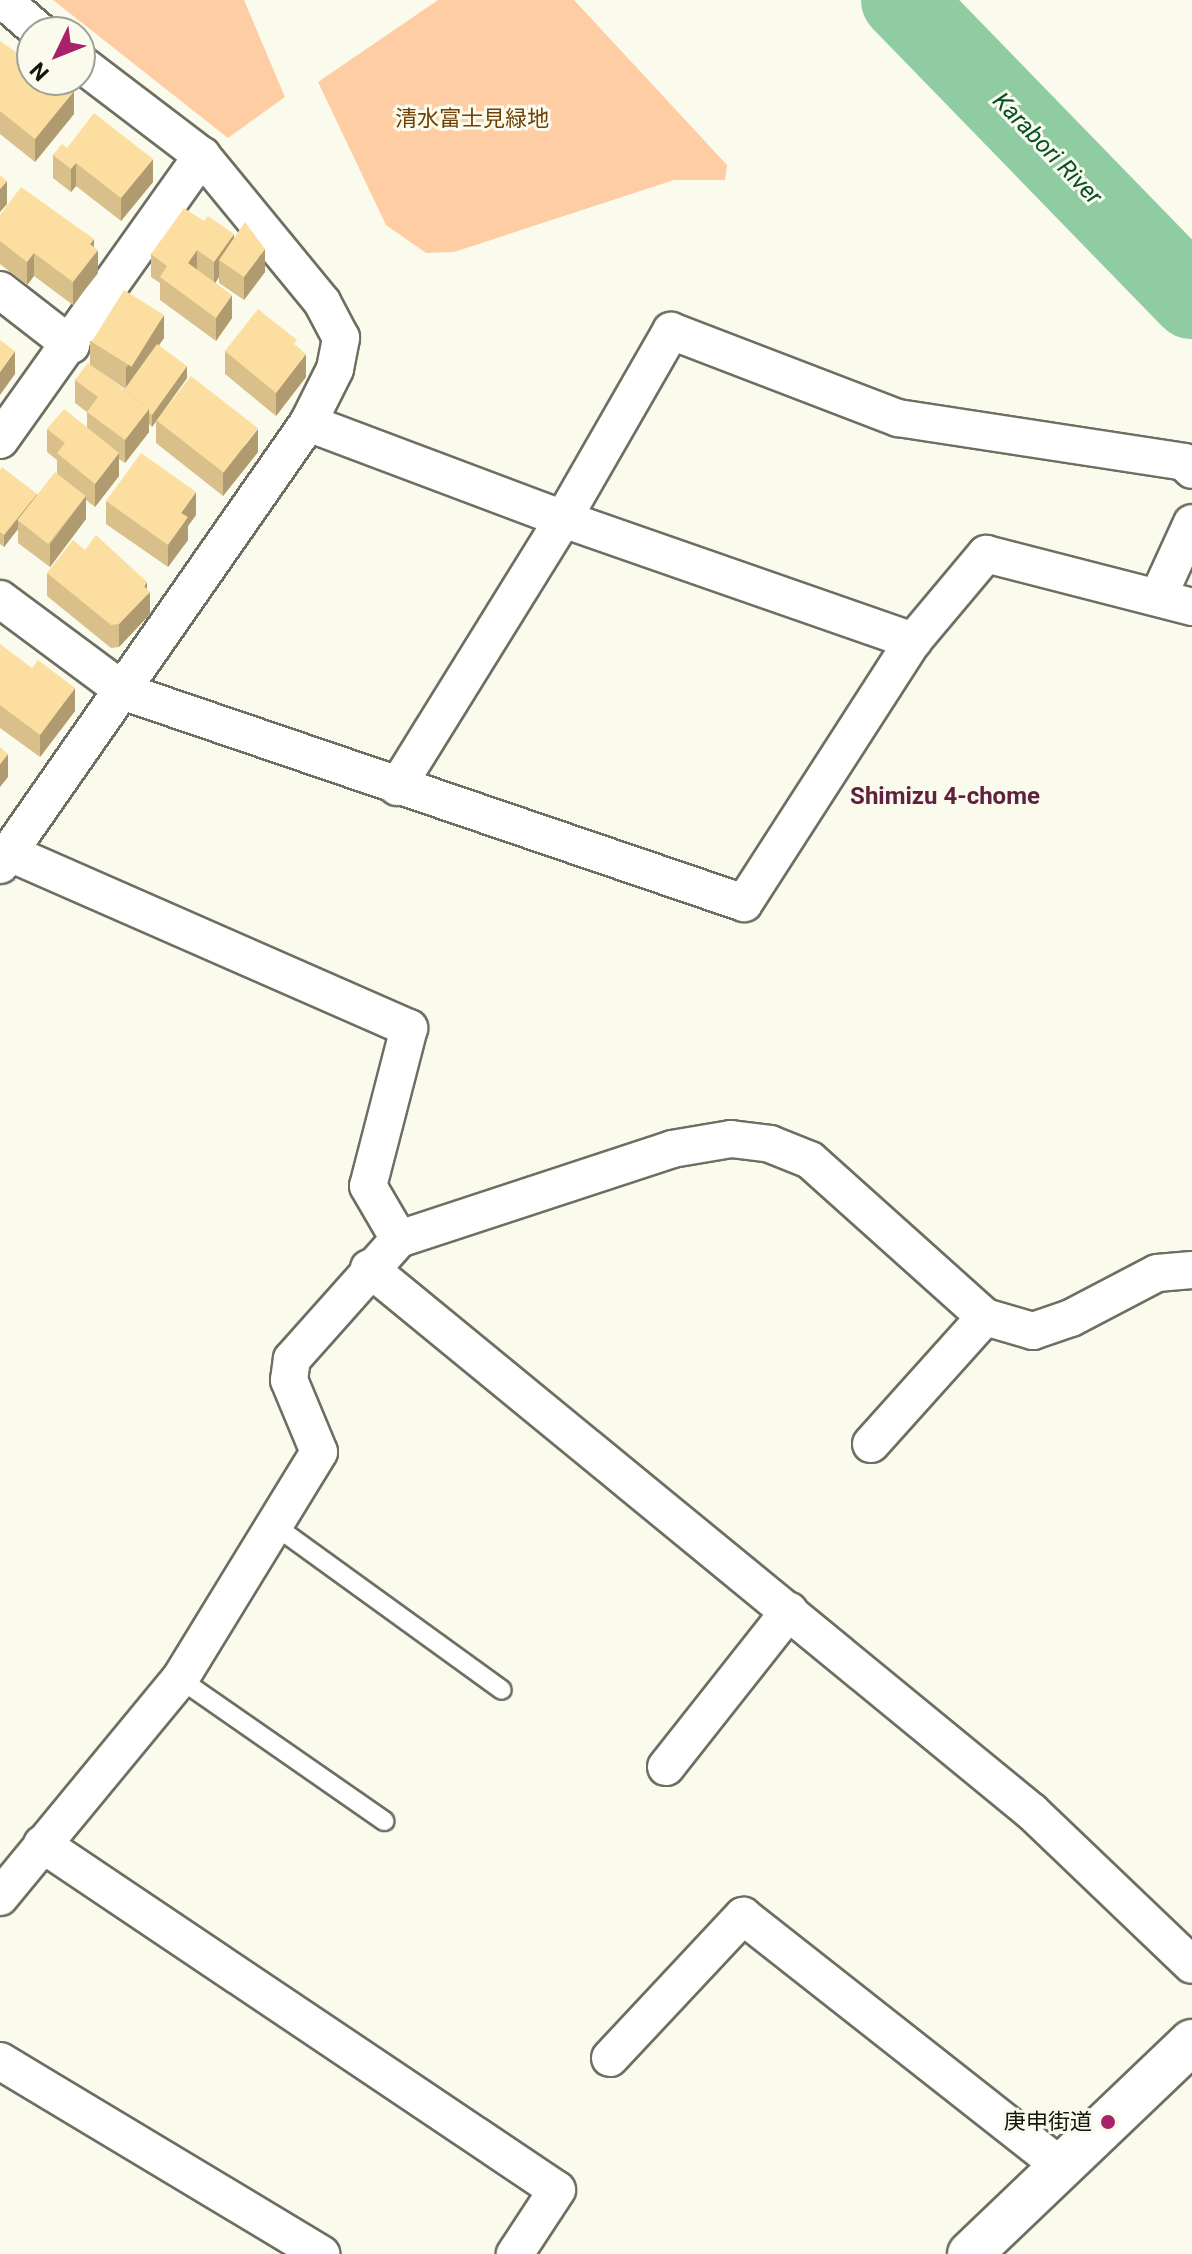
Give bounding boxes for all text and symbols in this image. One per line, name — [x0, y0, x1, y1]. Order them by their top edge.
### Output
north arrow — [16, 16, 96, 96]
text: N — [25, 57, 54, 86]
water label: Karabori River — [986, 87, 1108, 211]
park label: 清水富士見緑地 — [395, 106, 549, 132]
district label: Shimizu 4-chome — [850, 783, 1040, 811]
place label: 庚申街道 — [1004, 2109, 1092, 2135]
marker: 庚申街道 — [1099, 2113, 1117, 2131]

